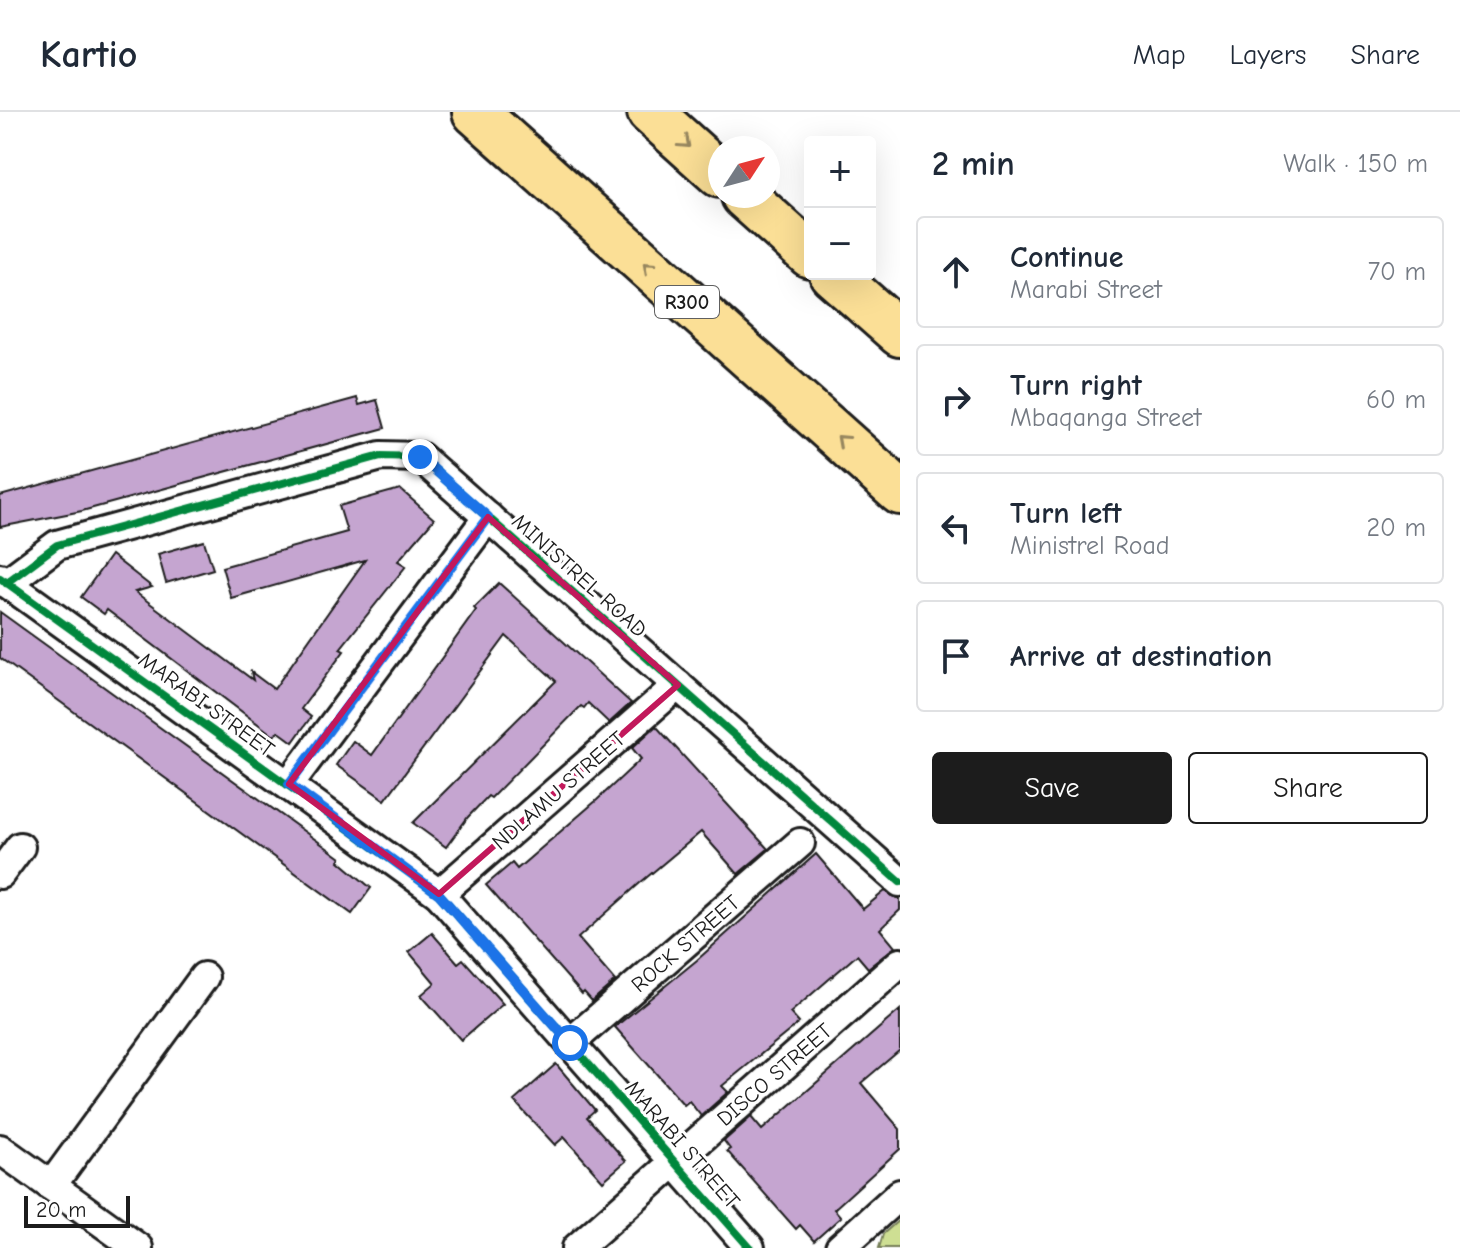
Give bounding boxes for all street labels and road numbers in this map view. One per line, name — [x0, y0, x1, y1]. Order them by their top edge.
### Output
road number: R300 — [655, 286, 719, 318]
street label: MINISTREL ROAD — [507, 508, 652, 643]
street label: MARABI STREET — [133, 647, 280, 763]
street label: NDLAMU STREET — [487, 726, 631, 856]
street label: ROCK STREET — [626, 889, 746, 998]
street label: DISCO STREET — [712, 1017, 838, 1132]
street label: MARABI STREET — [619, 1075, 745, 1215]

